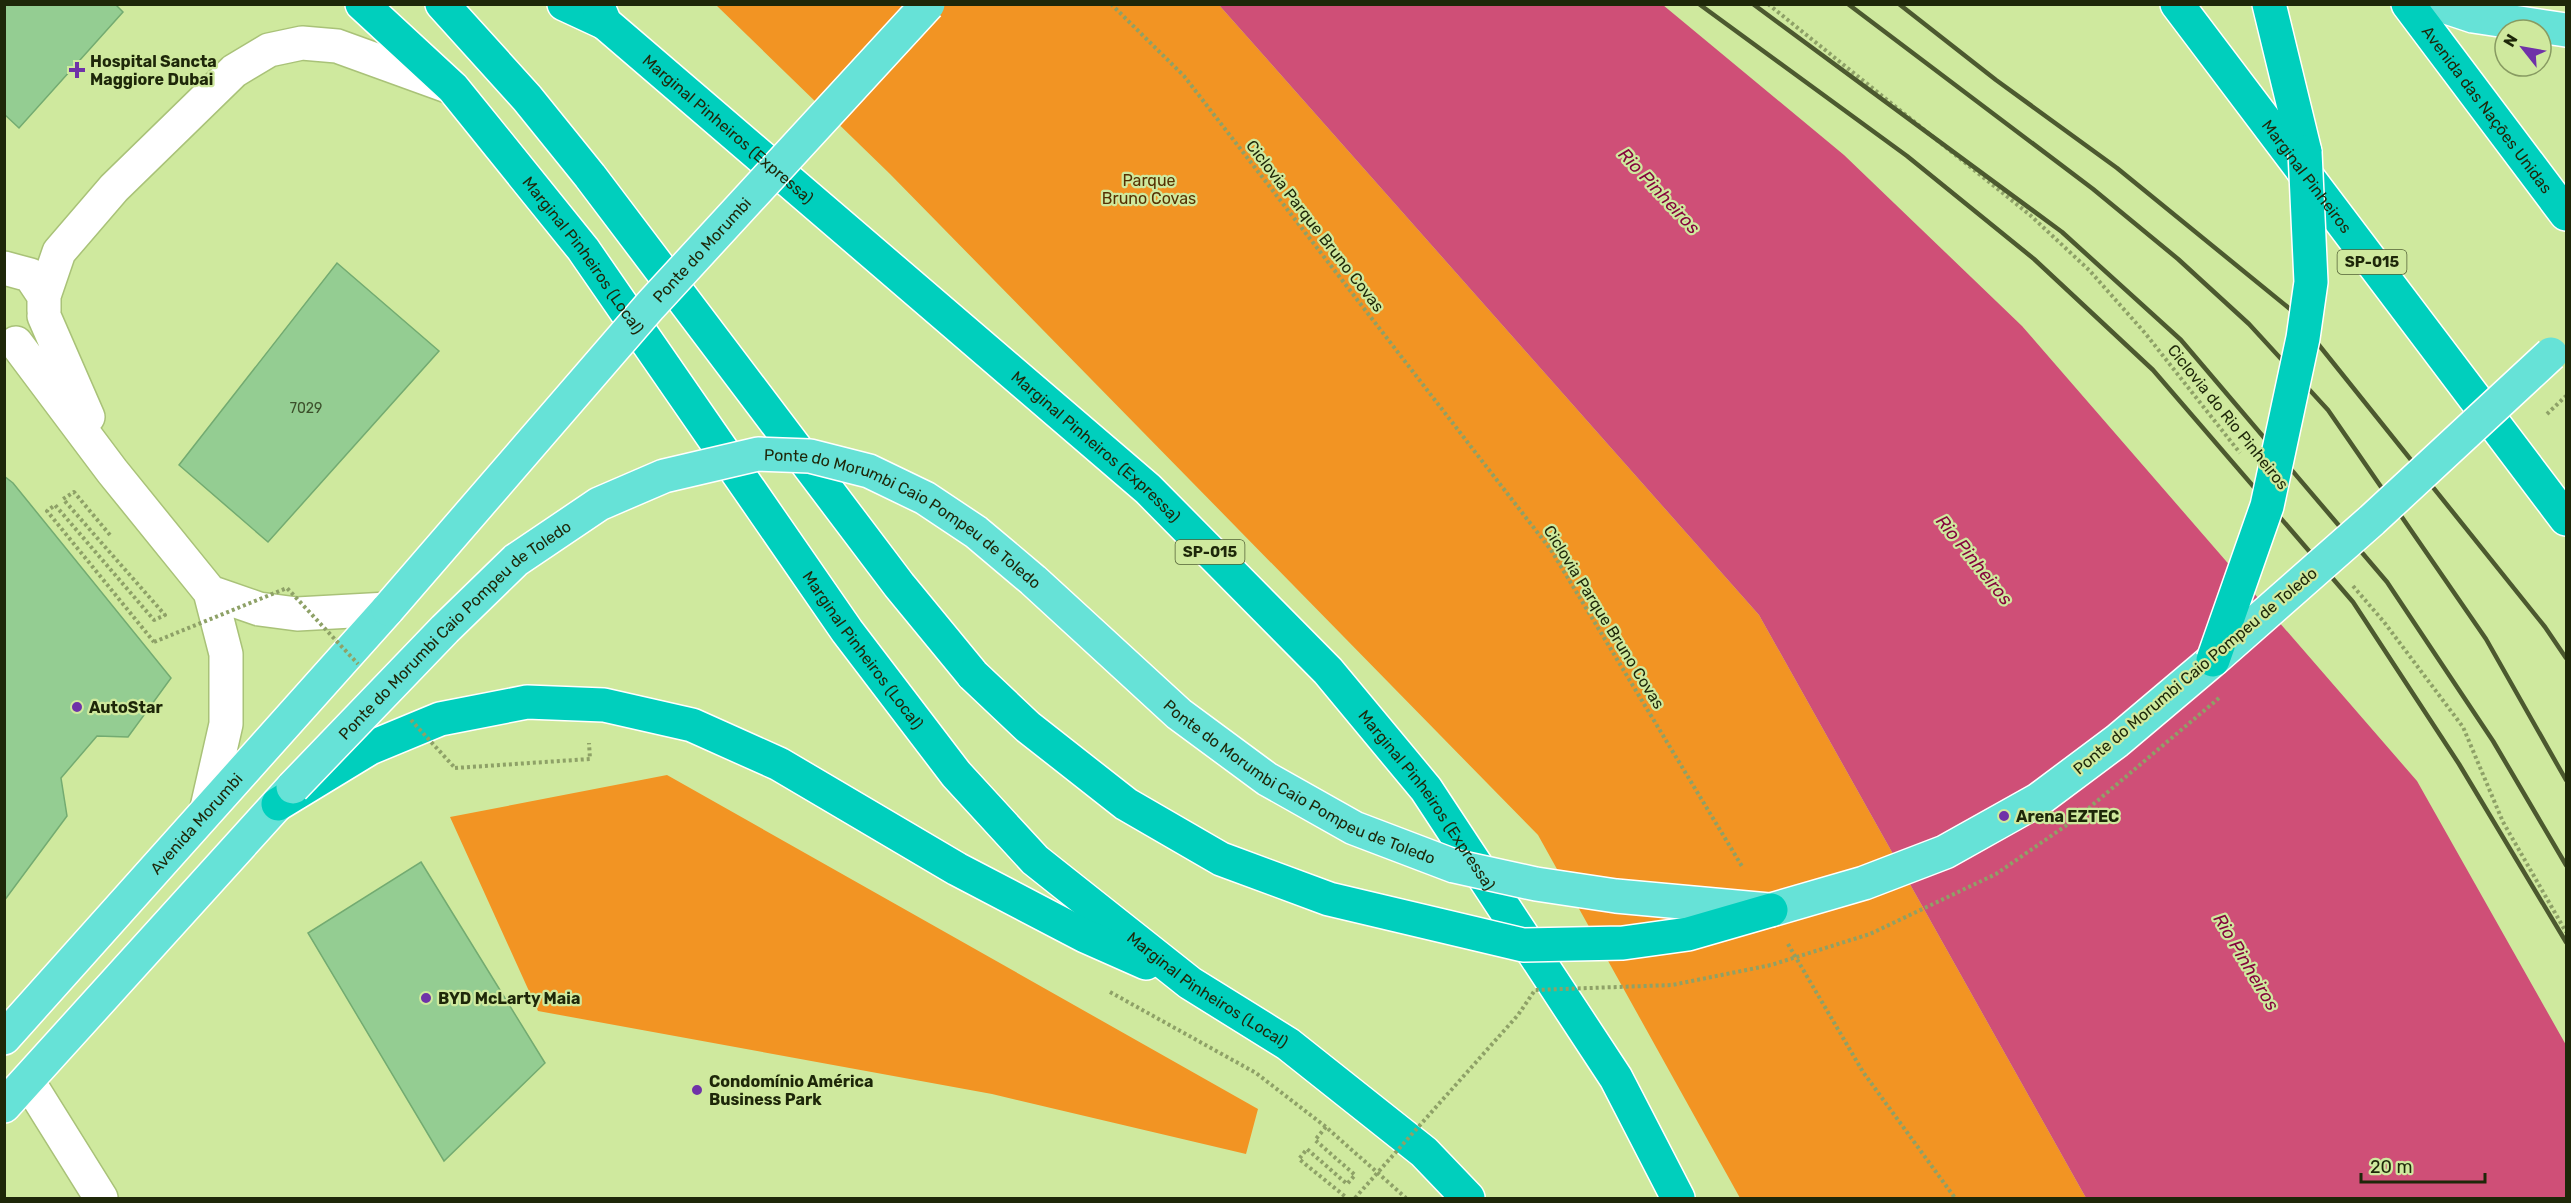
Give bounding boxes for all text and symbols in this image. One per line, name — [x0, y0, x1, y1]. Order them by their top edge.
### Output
north arrow — [2493, 18, 2553, 78]
street label: Avenida das Nações Unidas — [2418, 22, 2556, 196]
street label: Marginal Pinheiros (Expressa) — [639, 50, 818, 207]
place label: Hospital Sancta Maggiore Dubai — [90, 52, 217, 89]
marker: Hospital Sancta Maggiore Dubai — [68, 61, 86, 79]
street label: Marginal Pinheiros — [2258, 116, 2356, 237]
street label: Ciclovia Parque Bruno Covas — [1242, 136, 1388, 316]
water label: Rio Pinheiros — [1614, 143, 1704, 239]
park label: Parque Bruno Covas — [1102, 171, 1196, 208]
street label: Marginal Pinheiros (Local) — [519, 173, 648, 337]
street label: Ponte do Morumbi — [649, 193, 755, 306]
road number: SP-015 — [2338, 250, 2406, 274]
street label: Ciclovia do Rio Pinheiros — [2164, 341, 2292, 493]
street label: Marginal Pinheiros (Expressa) — [1008, 367, 1185, 526]
house number: 7029 — [290, 400, 322, 417]
street label: Ponte do Morumbi Caio Pompeu de Toledo — [764, 445, 1045, 592]
water label: Rio Pinheiros — [1931, 511, 2017, 609]
street label: Ponte do Morumbi Caio Pompeu de Toledo — [334, 516, 574, 743]
street label: Ciclovia Parque Bruno Covas — [1540, 522, 1668, 712]
road number: SP-015 — [1176, 540, 1244, 564]
street label: Ponte do Morumbi Caio Pompeu de Toledo — [2069, 563, 2321, 779]
street label: Marginal Pinheiros (Local) — [799, 567, 928, 733]
street label: Ponte do Morumbi Caio Pompeu de Toledo — [1160, 695, 1438, 868]
place label: AutoStar — [89, 698, 163, 717]
marker: AutoStar — [70, 700, 84, 714]
street label: Marginal Pinheiros (Expressa) — [1355, 706, 1499, 894]
street label: Avenida Morumbi — [146, 769, 246, 878]
place label: Arena EZTEC — [2016, 807, 2119, 826]
marker: Arena EZTEC — [1997, 809, 2011, 823]
water label: Rio Pinheiros — [2208, 909, 2284, 1015]
street label: Marginal Pinheiros (Local) — [1124, 928, 1292, 1051]
place label: BYD McLarty Maia — [438, 989, 580, 1008]
marker: BYD McLarty Maia — [419, 991, 433, 1005]
place label: Condomínio América Business Park — [709, 1072, 873, 1109]
marker: Condomínio América Business Park — [690, 1083, 704, 1097]
scale bar — [2361, 1146, 2486, 1184]
text: 20 m — [2370, 1156, 2412, 1178]

